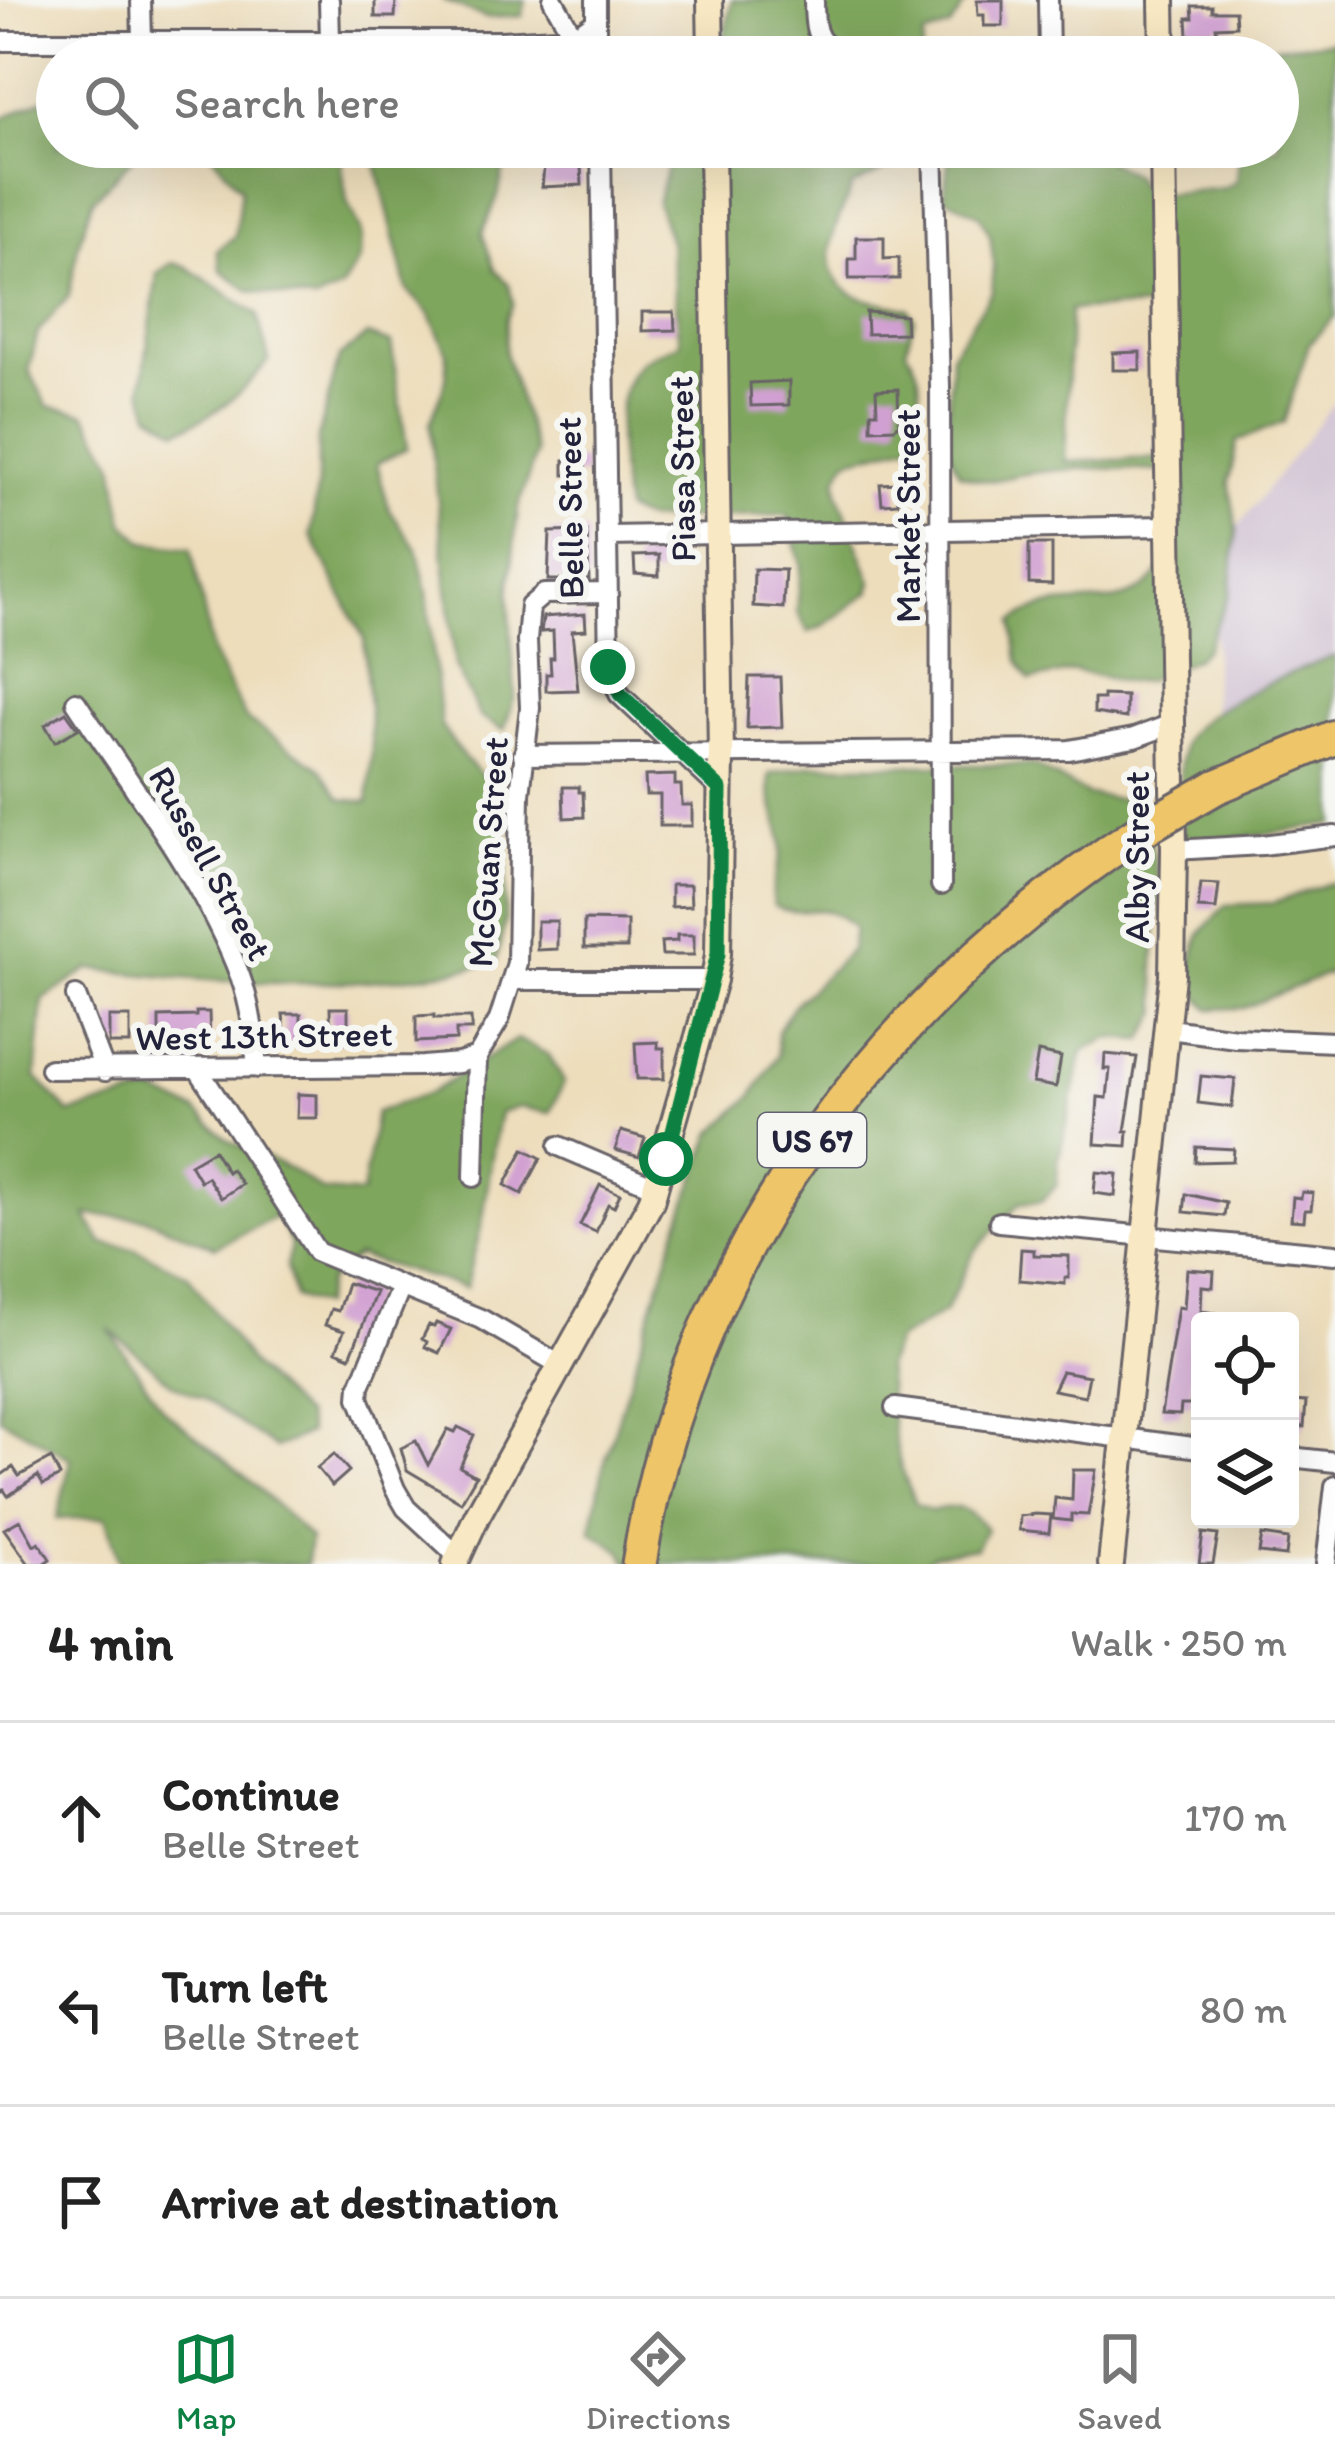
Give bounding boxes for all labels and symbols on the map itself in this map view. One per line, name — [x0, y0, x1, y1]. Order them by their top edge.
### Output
street label: Piasa Street — [658, 376, 705, 562]
street label: Market Street — [886, 409, 929, 623]
street label: Belle Street — [546, 417, 593, 599]
route end — [581, 640, 635, 694]
street label: McGuan Street — [458, 735, 517, 969]
street label: Russell Street — [140, 759, 282, 968]
street label: Alby Street — [1115, 771, 1158, 943]
street label: West 13th Street — [135, 1012, 393, 1059]
road number: US 67 — [758, 1113, 866, 1167]
route start — [639, 1132, 693, 1186]

